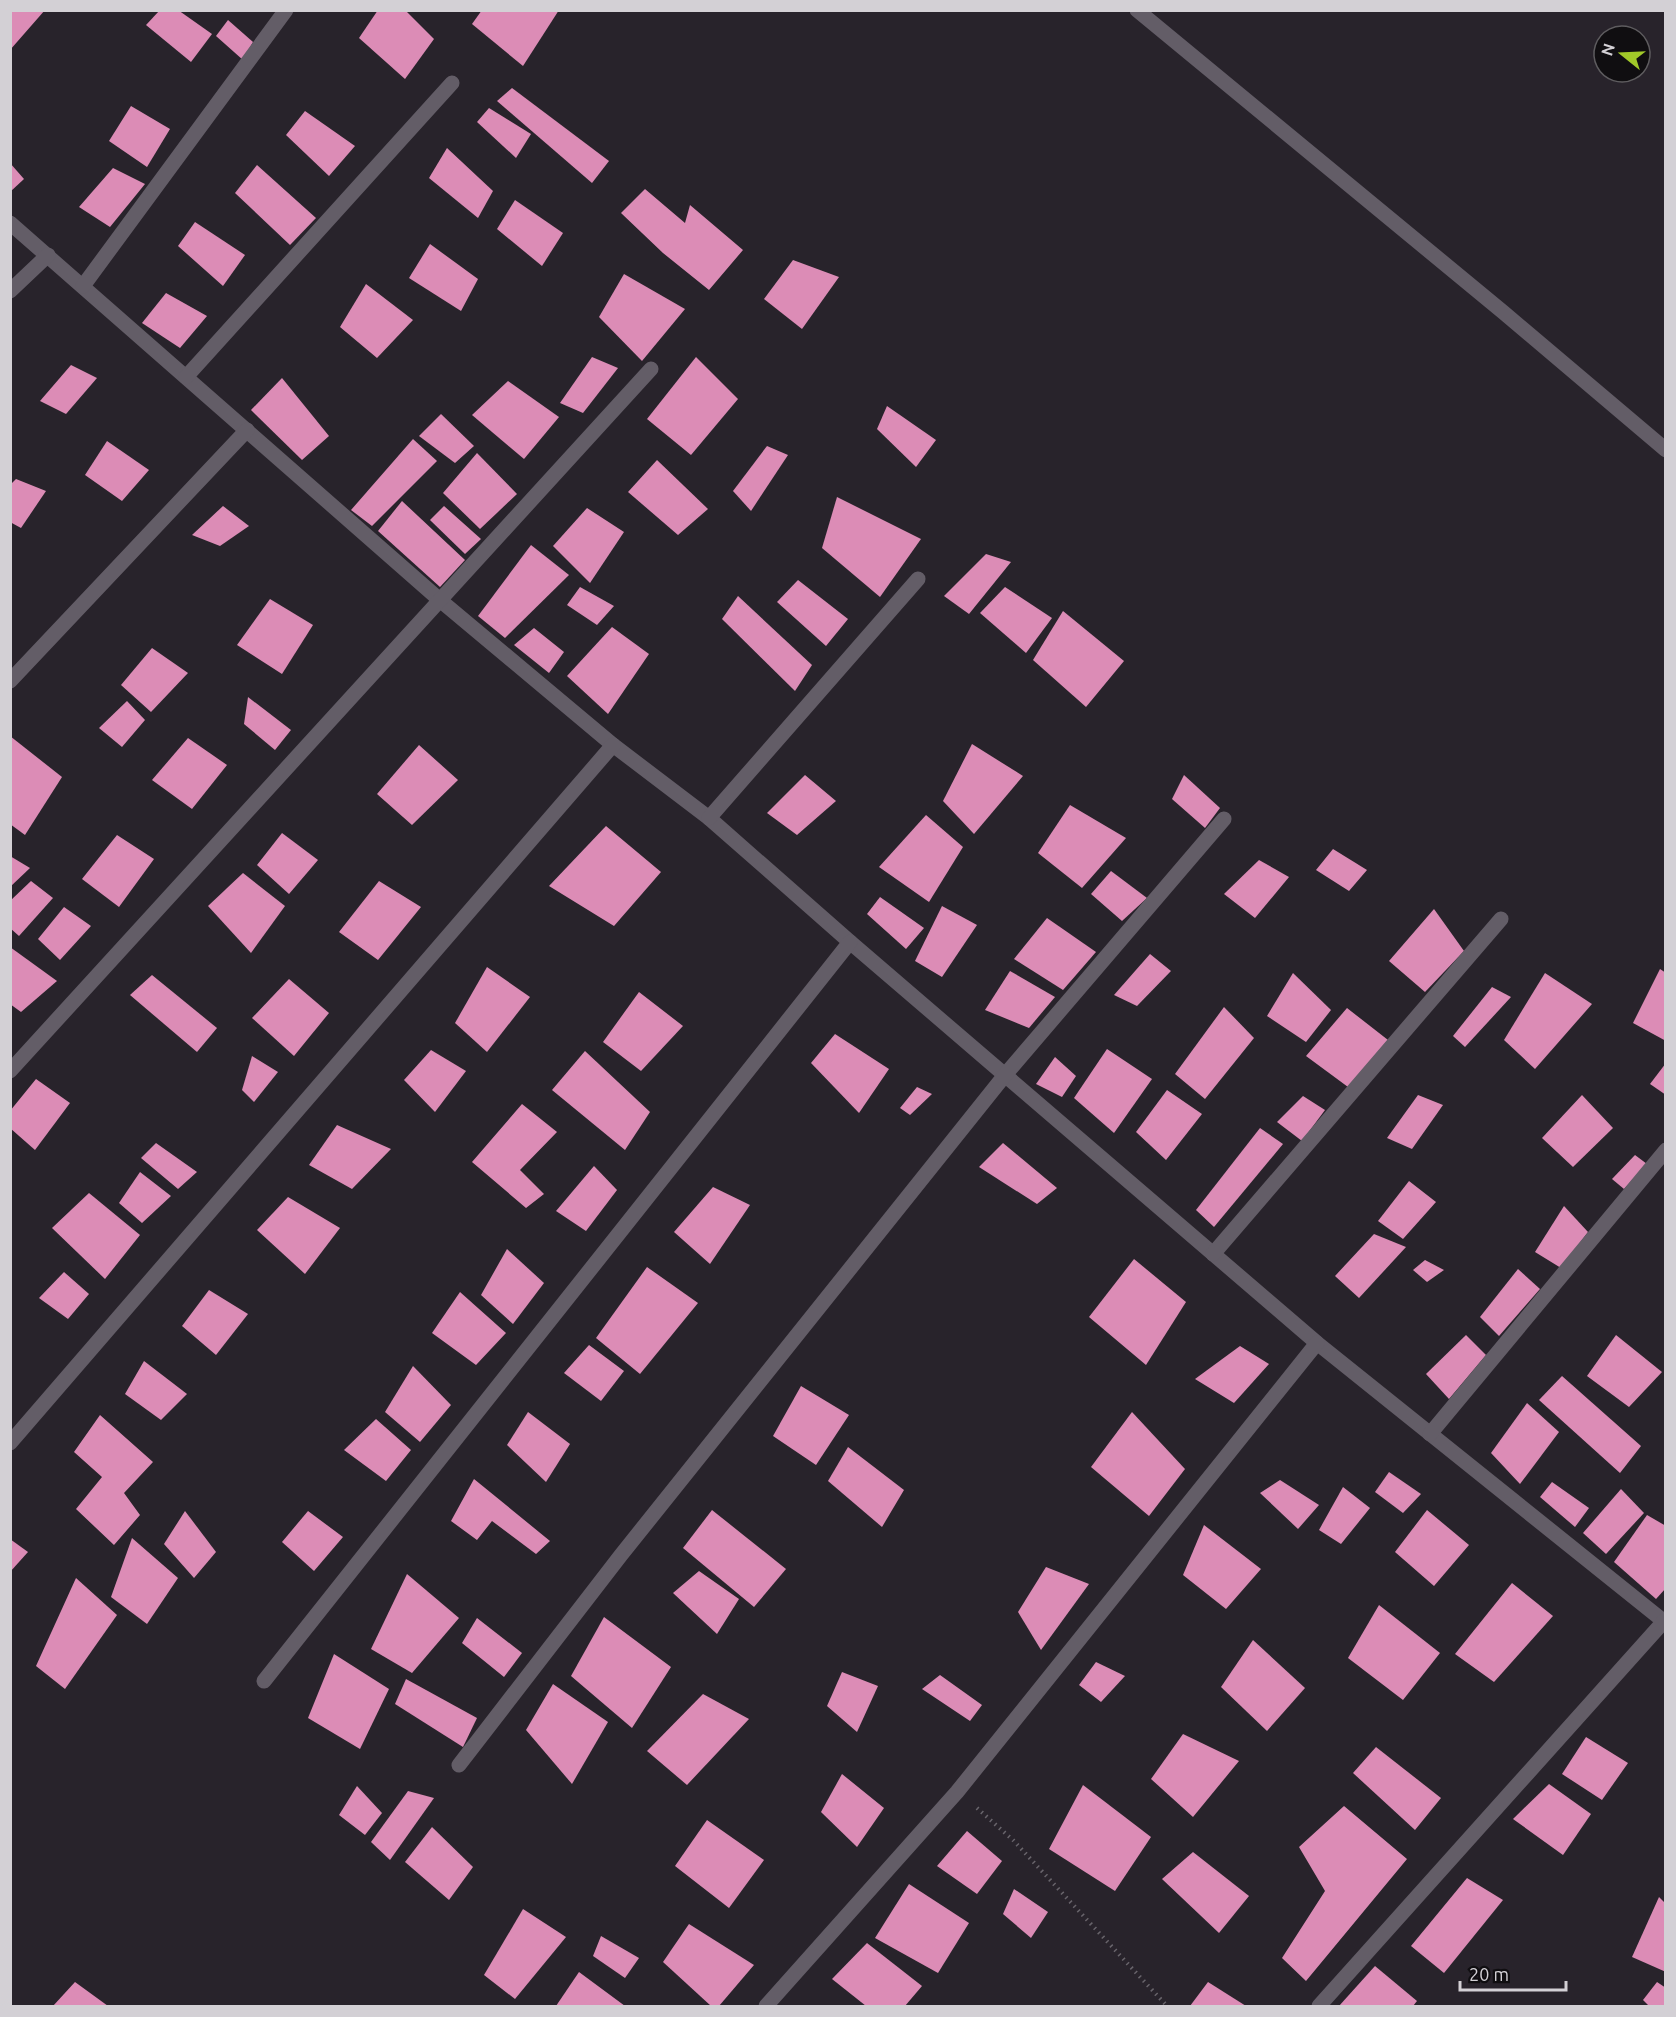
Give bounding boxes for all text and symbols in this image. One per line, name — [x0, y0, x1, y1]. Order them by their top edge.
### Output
north arrow — [1592, 24, 1652, 84]
text: N — [1597, 41, 1618, 58]
scale bar — [1460, 1954, 1566, 1992]
text: 20 m — [1469, 1964, 1509, 1984]

